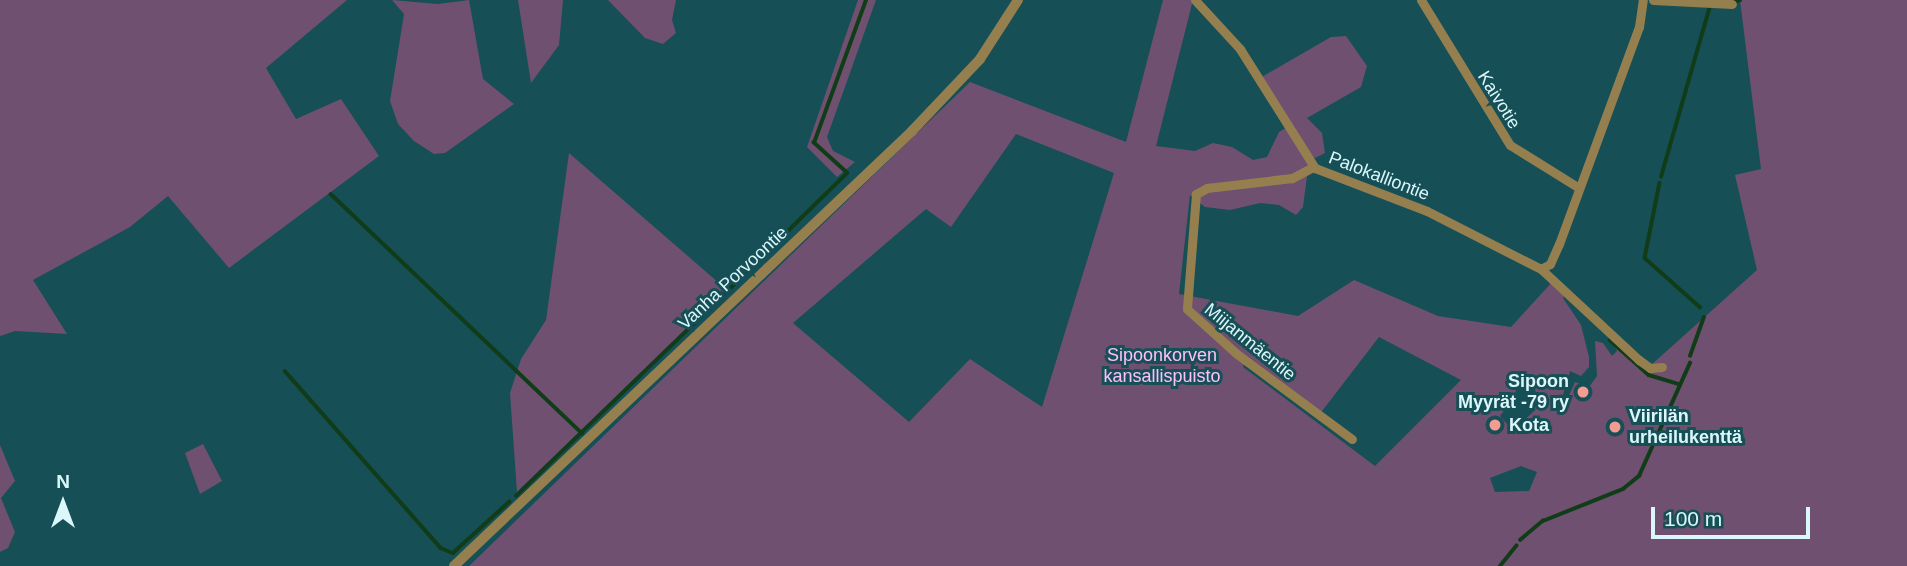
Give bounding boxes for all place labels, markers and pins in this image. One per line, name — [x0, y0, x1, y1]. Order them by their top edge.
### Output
place label: Sipoon Myyrät -79 ry — [1458, 371, 1569, 414]
marker: Sipoon Myyrät -79 ry — [1575, 384, 1591, 400]
place label: Viirilän urheilukenttä — [1629, 406, 1742, 448]
place label: Kota — [1509, 414, 1549, 436]
marker: Kota — [1487, 417, 1503, 433]
marker: Viirilän urheilukenttä — [1607, 419, 1623, 435]

